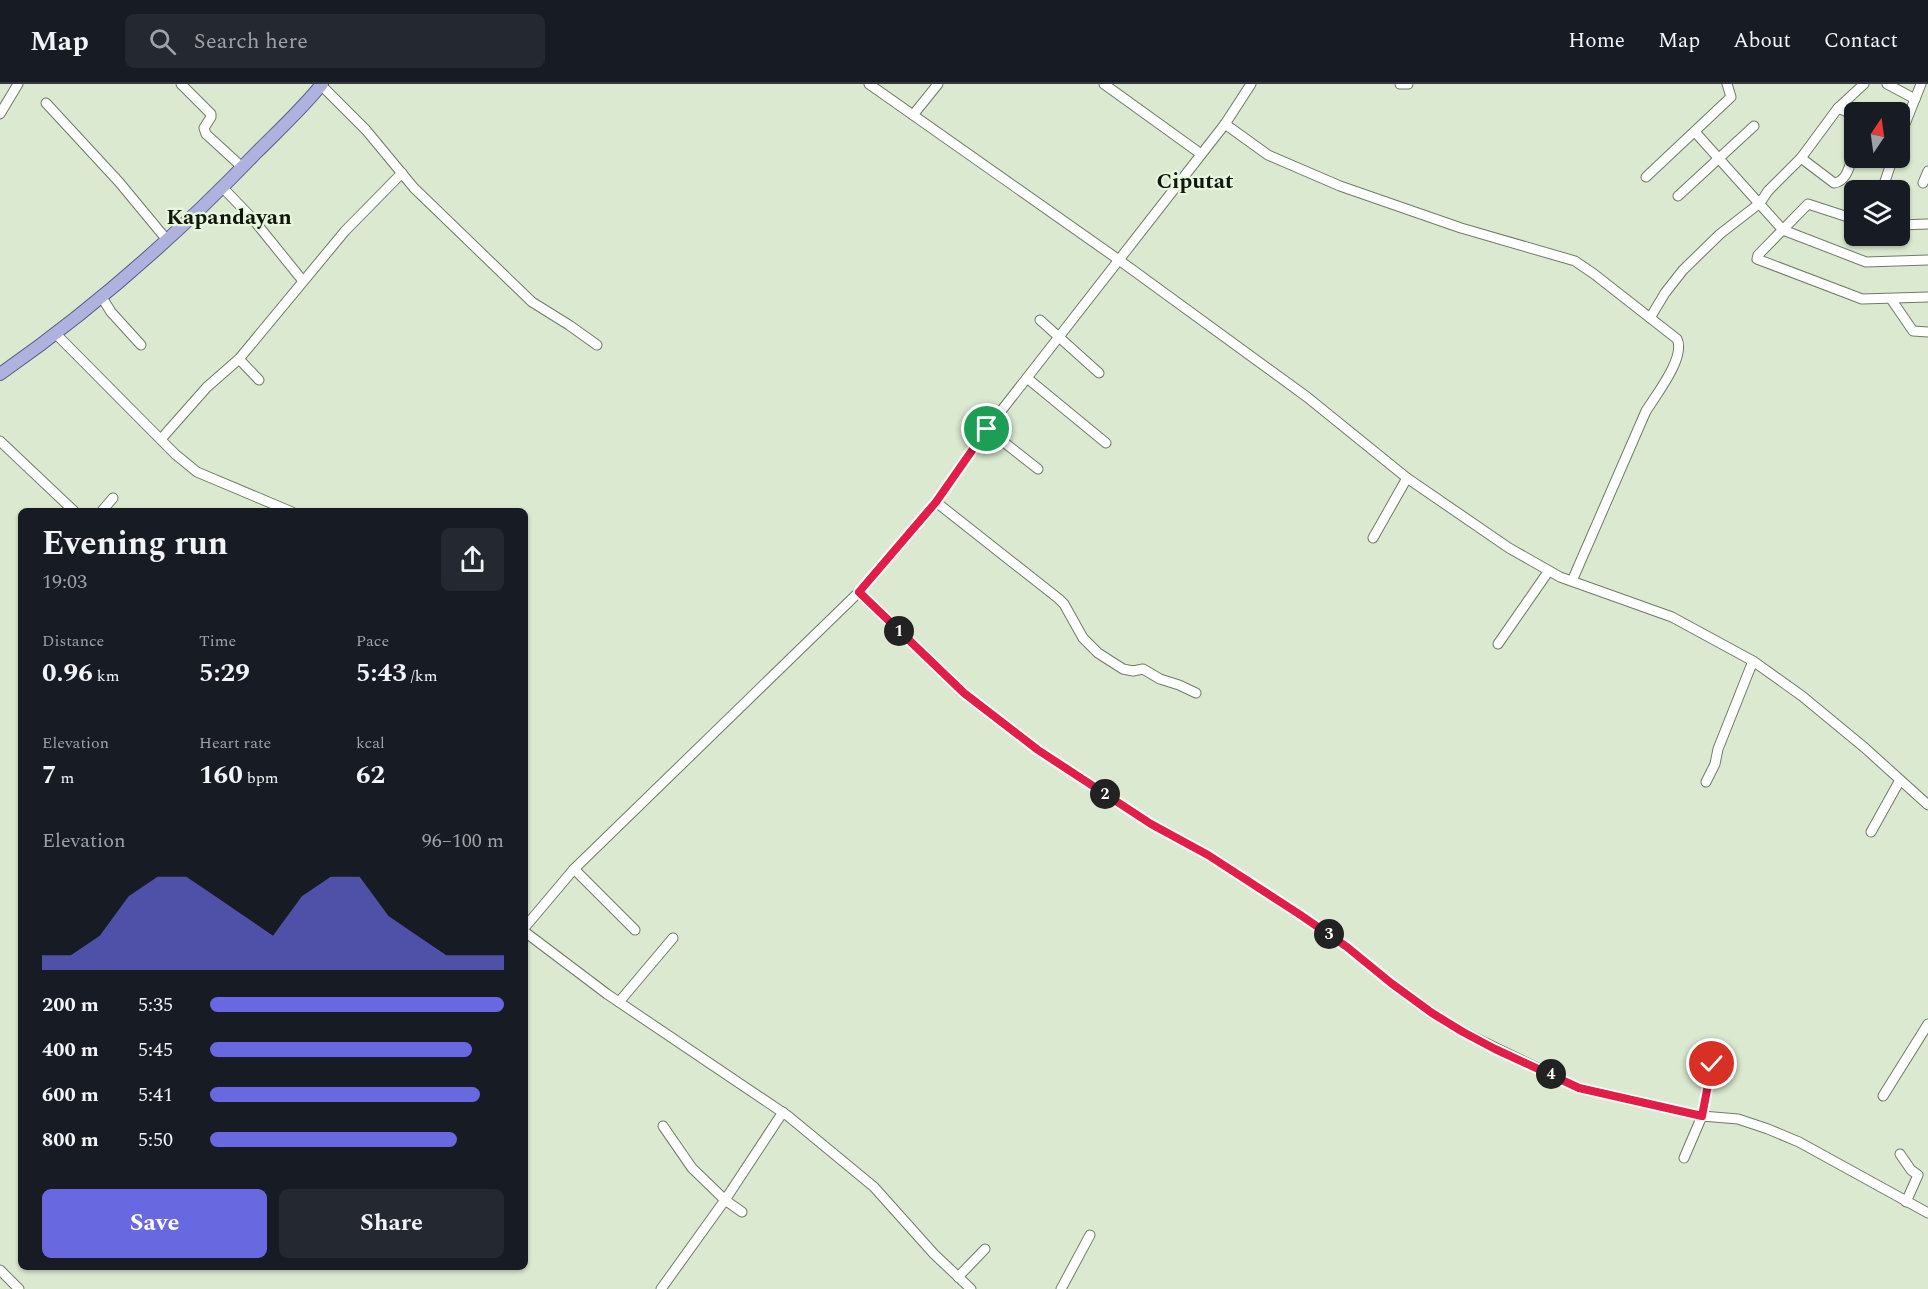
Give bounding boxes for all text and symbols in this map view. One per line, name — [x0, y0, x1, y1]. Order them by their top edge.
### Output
search box — [125, 14, 545, 68]
text: Map — [30, 20, 89, 63]
icon: search — [146, 25, 179, 58]
text: Search here — [194, 25, 308, 58]
text: Home — [1568, 25, 1625, 57]
text: Map — [1658, 25, 1700, 57]
text: About — [1733, 25, 1791, 57]
text: Contact — [1824, 25, 1898, 57]
north arrow — [1844, 102, 1910, 168]
map controls — [1844, 102, 1910, 246]
district label: Ciputat — [1156, 165, 1234, 198]
button: layers — [1844, 180, 1910, 246]
district label: Kapandayan — [166, 201, 292, 234]
pin — [961, 403, 1012, 454]
icon: arrive — [970, 412, 1003, 445]
text: Evening run — [42, 519, 228, 569]
button: share — [441, 528, 504, 591]
text: 19:03 — [42, 567, 87, 597]
pin: 1 — [884, 616, 914, 646]
text: 1 — [895, 619, 903, 643]
text: Distance — [42, 629, 104, 653]
text: Time — [199, 629, 236, 653]
text: Pace — [356, 629, 389, 653]
text: 0.96 — [42, 653, 93, 693]
text: 5:29 — [199, 653, 250, 693]
text: 5:43 — [356, 653, 407, 693]
text: km — [93, 664, 119, 688]
text: /km — [407, 664, 437, 688]
text: Elevation — [42, 731, 109, 755]
text: Heart rate — [199, 731, 271, 755]
text: kcal — [356, 731, 385, 755]
text: 7 — [42, 755, 57, 795]
text: 160 — [199, 755, 243, 795]
text: 62 — [356, 755, 385, 795]
text: m — [57, 766, 74, 790]
text: bpm — [243, 766, 279, 790]
pin: 2 — [1090, 779, 1120, 809]
text: 2 — [1101, 782, 1109, 806]
text: Elevation — [42, 826, 126, 856]
text: 96–100 m — [422, 826, 504, 856]
pin: 3 — [1314, 919, 1344, 949]
text: 3 — [1325, 922, 1333, 946]
text: 200 m — [42, 990, 99, 1020]
text: 5:35 — [138, 990, 173, 1020]
text: 400 m — [42, 1035, 99, 1065]
text: 5:45 — [138, 1035, 173, 1065]
pin — [1686, 1038, 1737, 1089]
icon: check — [1695, 1047, 1728, 1080]
pin: 4 — [1536, 1059, 1566, 1089]
text: 4 — [1547, 1062, 1555, 1086]
text: 600 m — [42, 1080, 99, 1110]
text: 5:41 — [138, 1080, 173, 1110]
text: 800 m — [42, 1125, 99, 1155]
text: 5:50 — [138, 1125, 173, 1155]
button: Save — [42, 1189, 267, 1258]
button: Share — [279, 1189, 504, 1258]

